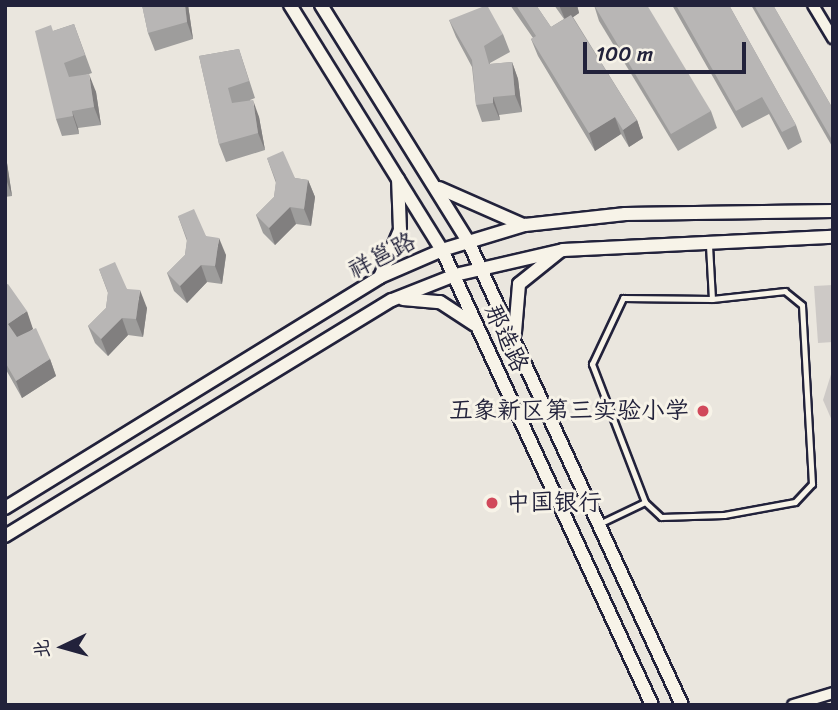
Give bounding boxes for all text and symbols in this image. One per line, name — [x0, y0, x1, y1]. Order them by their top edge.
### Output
scale bar — [586, 28, 749, 72]
text: 100 m — [596, 35, 653, 73]
street label: 祥邕路 — [343, 227, 421, 285]
street label: 那造路 — [478, 299, 534, 377]
place label: 五象新区第三实验小学 — [449, 397, 689, 425]
marker: 五象新区第三实验小学 — [695, 403, 711, 419]
place label: 中国银行 — [506, 489, 602, 517]
marker: 中国银行 — [484, 495, 500, 511]
north arrow — [28, 612, 98, 682]
text: 北 — [24, 638, 59, 660]

